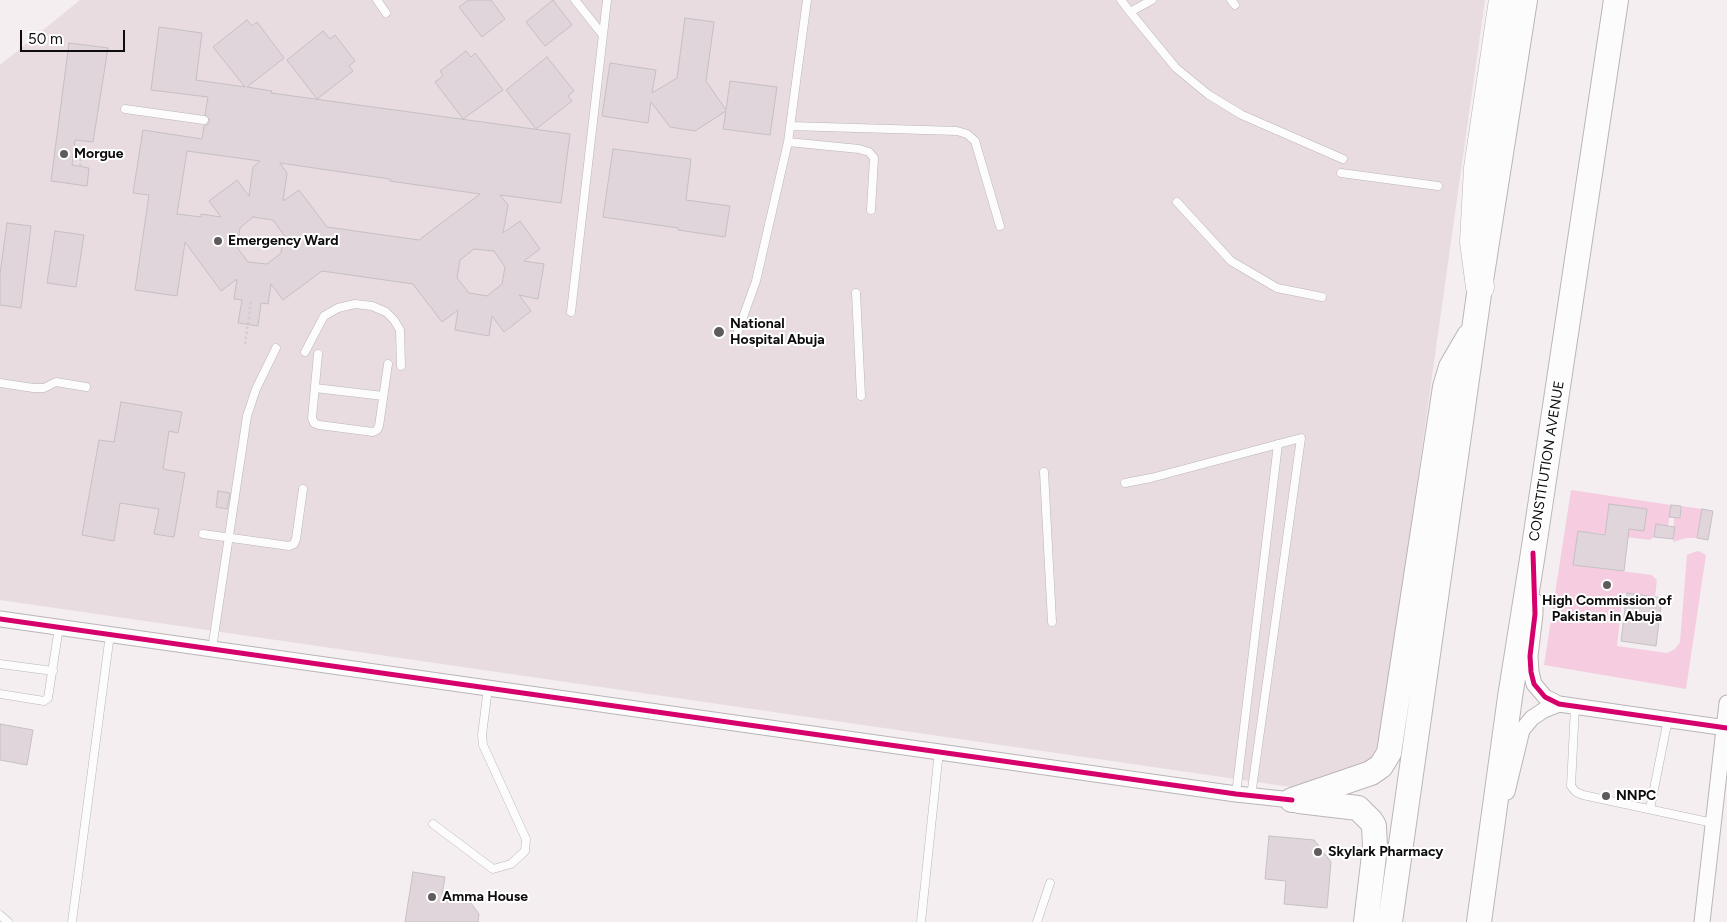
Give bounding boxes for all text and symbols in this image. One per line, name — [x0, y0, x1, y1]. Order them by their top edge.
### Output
scale bar — [22, 20, 128, 52]
text: 50 m — [28, 30, 63, 48]
place label: Morgue — [74, 146, 124, 162]
marker: Morgue — [58, 148, 70, 160]
place label: Emergency Ward — [228, 233, 339, 249]
marker: Emergency Ward — [212, 235, 224, 247]
place label: National Hospital Abuja — [730, 316, 825, 348]
marker: National Hospital Abuja — [712, 325, 726, 339]
street label: CONSTITUTION AVENUE — [1526, 380, 1568, 542]
marker: High Commission of Pakistan in Abuja — [1601, 579, 1613, 591]
place label: High Commission of Pakistan in Abuja — [1542, 593, 1672, 626]
place label: NNPC — [1616, 788, 1656, 804]
marker: NNPC — [1600, 790, 1612, 802]
place label: Skylark Pharmacy — [1328, 844, 1443, 860]
marker: Skylark Pharmacy — [1312, 846, 1324, 858]
place label: Amma House — [442, 889, 528, 905]
marker: Amma House — [426, 891, 438, 903]

